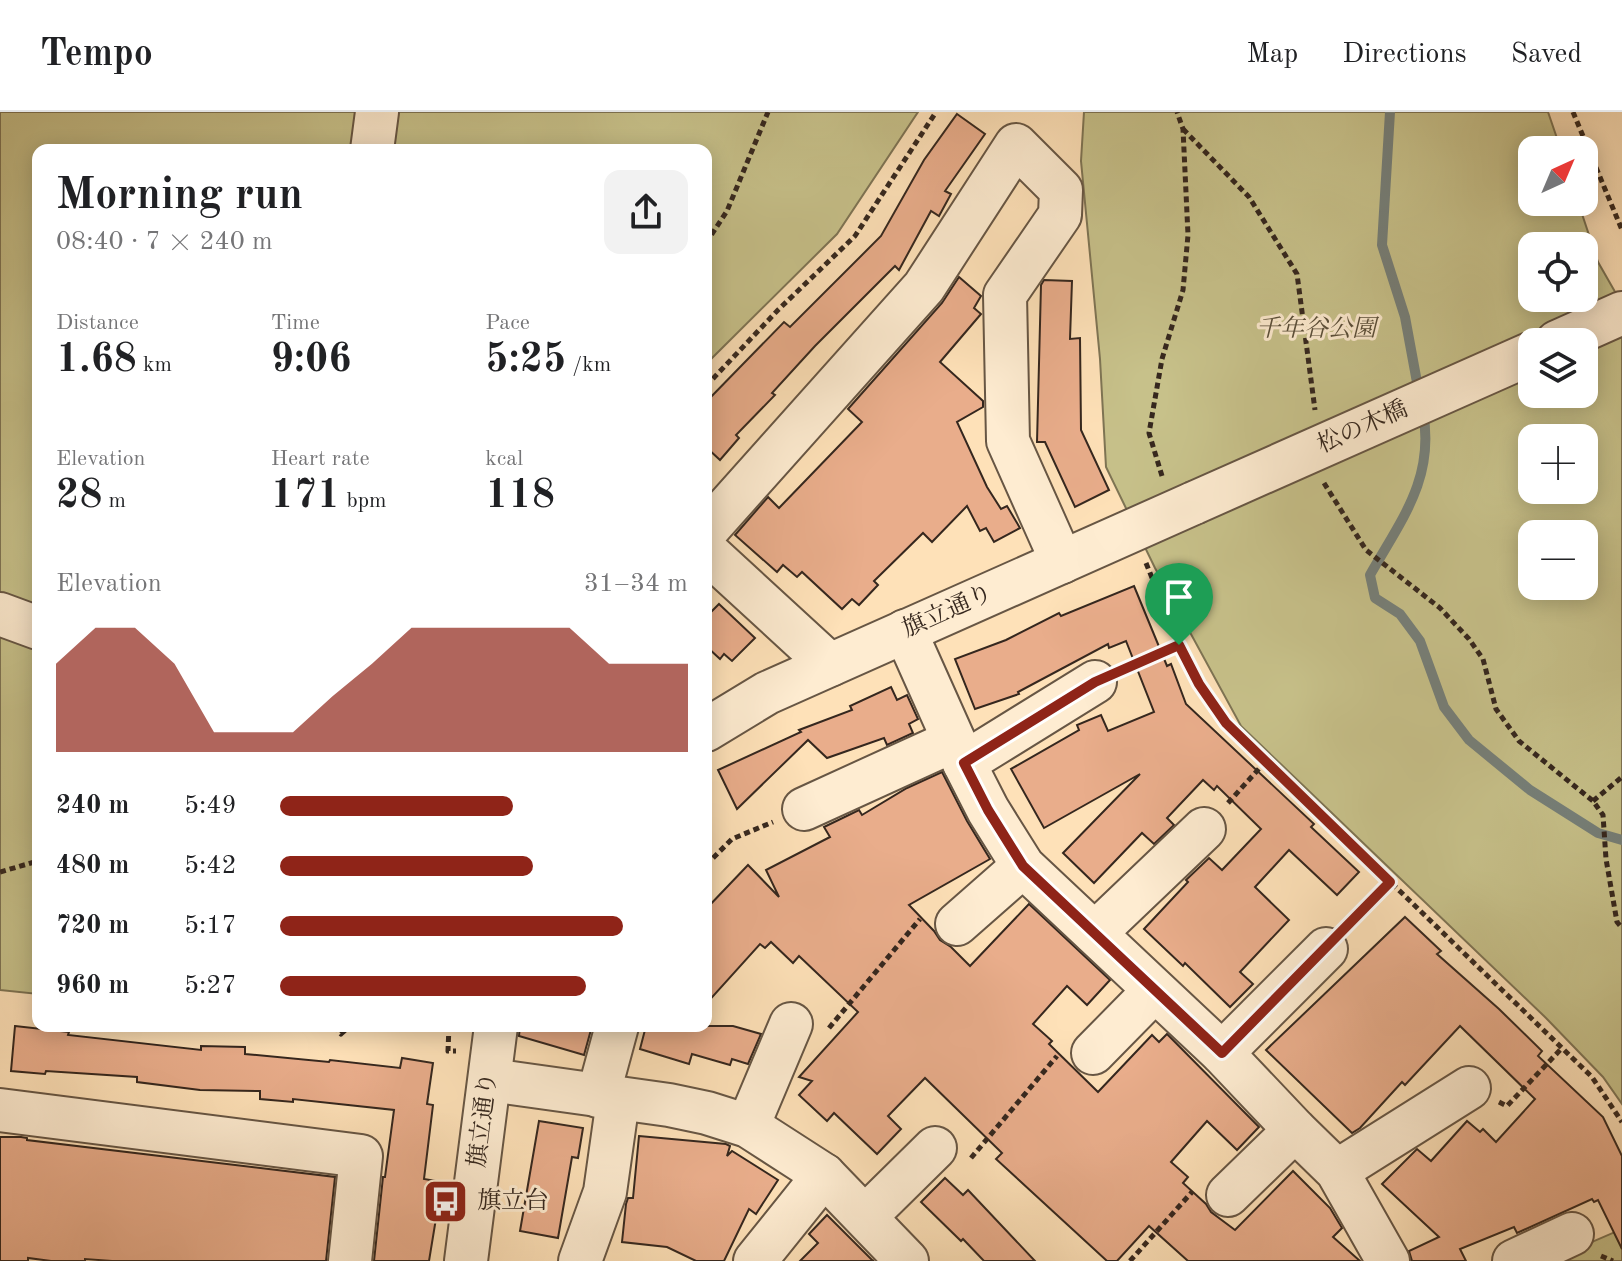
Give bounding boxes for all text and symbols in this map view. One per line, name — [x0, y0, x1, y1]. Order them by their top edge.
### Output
text: Tempo — [40, 36, 153, 74]
text: Map — [1246, 41, 1298, 69]
text: Directions — [1342, 41, 1467, 69]
text: Saved — [1511, 41, 1582, 69]
north arrow — [1518, 136, 1598, 216]
map controls — [1518, 136, 1598, 600]
button: share — [604, 170, 688, 254]
text: Morning run — [56, 174, 303, 218]
text: 08:40 · 7 × 240 m — [56, 229, 273, 255]
button: locate — [1518, 232, 1598, 312]
text: Distance — [56, 312, 139, 334]
text: Time — [271, 312, 320, 334]
text: Pace — [485, 312, 530, 334]
park label: 千年谷公園 — [1256, 315, 1380, 342]
button: layers — [1518, 328, 1598, 408]
text: 1.68 — [56, 341, 137, 381]
text: 9:06 — [271, 341, 351, 381]
text: 5:25 — [485, 341, 566, 381]
text: km — [137, 354, 172, 376]
text: /km — [566, 354, 611, 376]
street label: 松の木橋 — [1313, 395, 1412, 458]
button: + — [1518, 424, 1598, 504]
text: Elevation — [56, 448, 146, 470]
text: Heart rate — [271, 448, 370, 470]
text: kcal — [485, 448, 523, 470]
text: 28 — [56, 477, 102, 517]
text: 171 — [271, 477, 340, 517]
text: 118 — [485, 477, 555, 517]
text: m — [102, 490, 126, 512]
text: bpm — [340, 490, 387, 512]
button: − — [1518, 520, 1598, 600]
pin — [1145, 563, 1213, 645]
text: Elevation — [56, 571, 162, 597]
text: 31–34 m — [584, 571, 688, 597]
icon: arrive — [1157, 575, 1201, 619]
street label: 旗立通り — [898, 579, 997, 642]
text: 240 m — [56, 793, 129, 819]
text: 5:49 — [184, 793, 237, 819]
text: 480 m — [56, 853, 129, 879]
text: 5:42 — [184, 853, 237, 879]
text: 720 m — [56, 913, 129, 939]
text: 5:17 — [184, 913, 237, 939]
text: 960 m — [56, 973, 129, 999]
text: 5:27 — [184, 973, 237, 999]
street label: 旗立通り — [463, 1071, 502, 1169]
bus stop icon: 旗立台 — [422, 1178, 470, 1226]
place label: 旗立台 — [477, 1187, 549, 1214]

